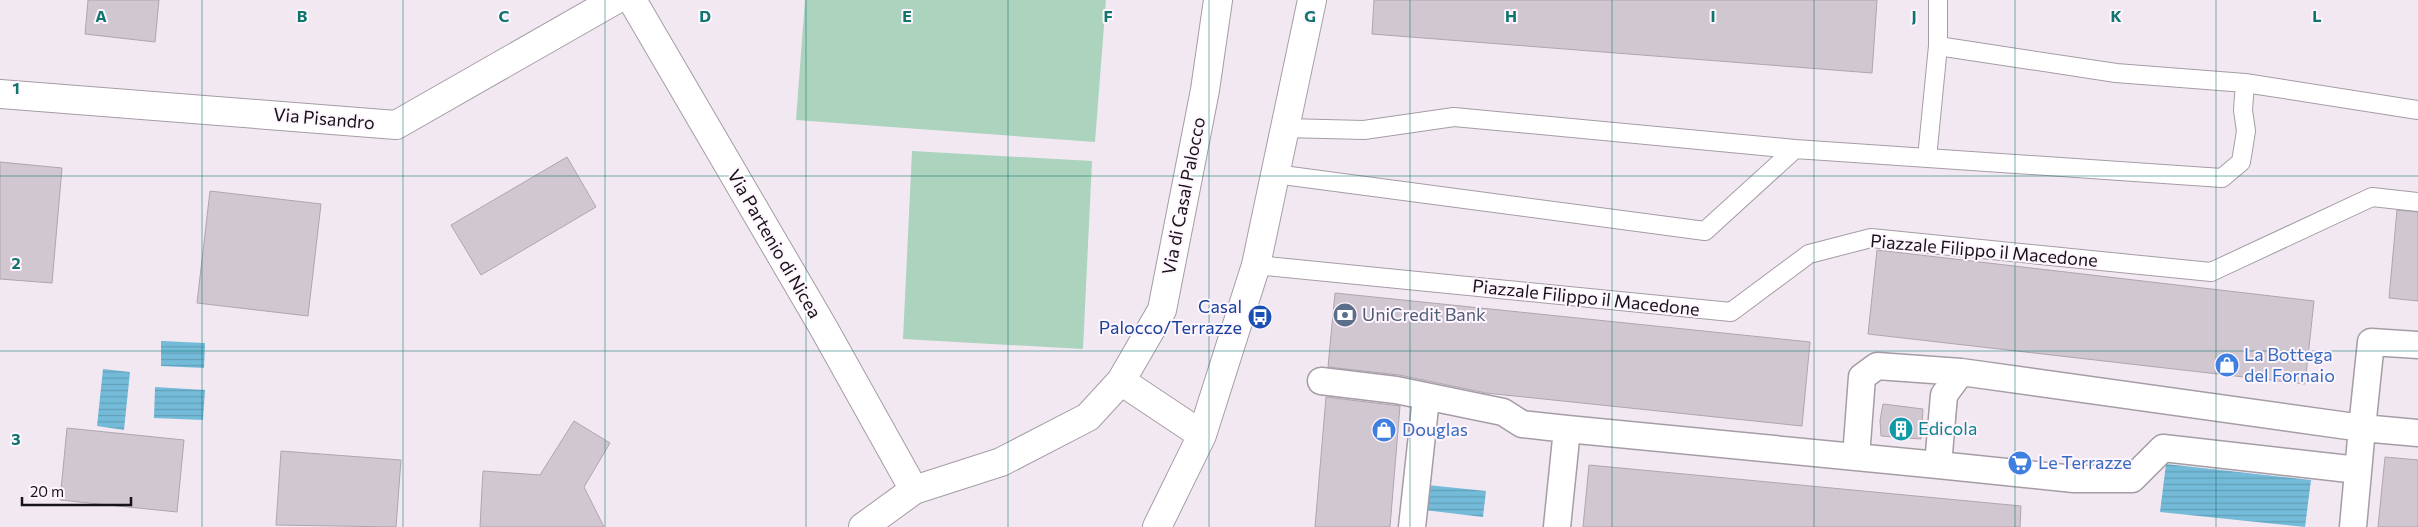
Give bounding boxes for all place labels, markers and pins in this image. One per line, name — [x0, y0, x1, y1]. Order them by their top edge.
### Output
place label: Casal Palocco/Terrazze — [1099, 295, 1242, 338]
bank icon: UniCredit Bank — [1332, 302, 1358, 328]
place label: UniCredit Bank — [1362, 303, 1486, 325]
bus stop icon: Casal Palocco/Terrazze — [1247, 304, 1273, 330]
place label: La Bottega del Fornaio — [2244, 343, 2335, 386]
shop icon: La Bottega del Fornaio — [2214, 352, 2240, 378]
building icon: Edicola — [1888, 416, 1914, 442]
shop icon: Douglas — [1371, 417, 1397, 443]
place label: Edicola — [1918, 417, 1977, 439]
place label: Douglas — [1402, 418, 1468, 440]
supermarket icon: Le Terrazze — [2007, 450, 2033, 476]
place label: Le Terrazze — [2038, 451, 2132, 473]

